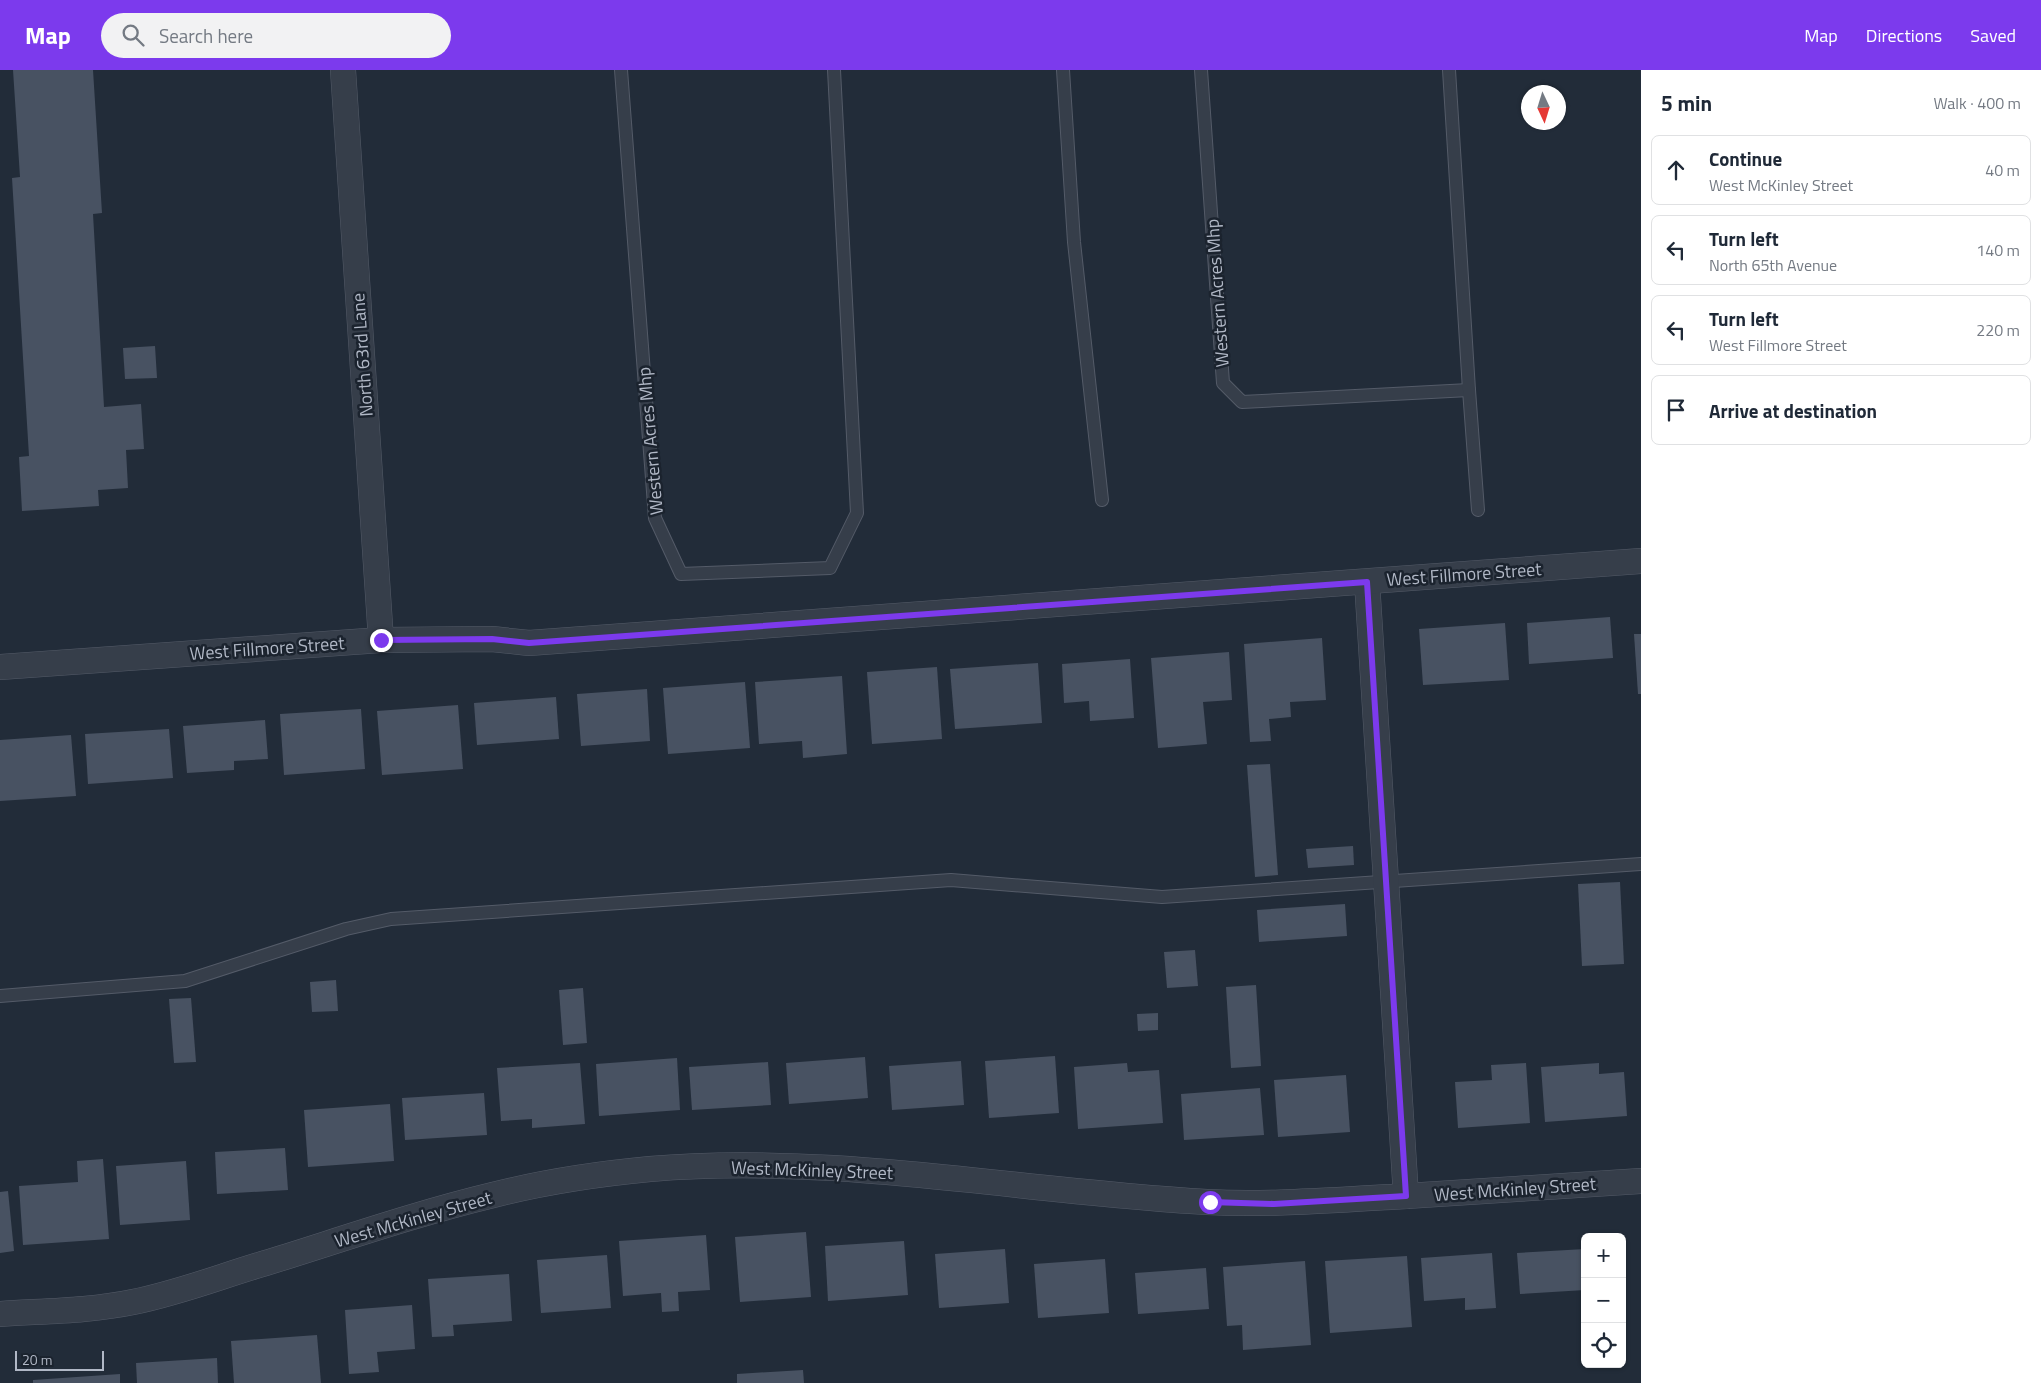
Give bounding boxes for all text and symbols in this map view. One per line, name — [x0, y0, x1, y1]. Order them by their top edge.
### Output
search box — [101, 13, 451, 58]
text: Map — [25, 17, 71, 53]
icon: search — [119, 21, 147, 49]
text: Search here — [159, 21, 253, 50]
text: Map — [1804, 22, 1838, 49]
text: Directions — [1866, 22, 1942, 49]
text: Saved — [1970, 22, 2016, 49]
north arrow — [1521, 85, 1566, 130]
text: 5 min — [1661, 87, 1712, 119]
text: Walk · 400 m — [1933, 91, 2021, 115]
text: Continue — [1709, 144, 1782, 173]
icon: ahead — [1662, 156, 1690, 184]
text: 40 m — [1985, 158, 2020, 182]
text: West McKinley Street — [1709, 173, 1853, 197]
street label: Western Acres Mhp — [1198, 218, 1236, 368]
text: Turn left — [1709, 224, 1779, 253]
icon: left — [1662, 236, 1690, 264]
text: 140 m — [1976, 238, 2020, 262]
text: North 65th Avenue — [1709, 253, 1837, 277]
street label: North 63rd Lane — [344, 292, 380, 418]
text: Turn left — [1709, 304, 1779, 333]
icon: left — [1662, 316, 1690, 344]
text: 220 m — [1976, 318, 2020, 342]
text: West Fillmore Street — [1709, 333, 1847, 357]
street label: Western Acres Mhp — [630, 366, 670, 516]
icon: arrive — [1662, 396, 1690, 424]
text: Arrive at destination — [1709, 396, 1877, 425]
street label: West Fillmore Street — [1386, 555, 1543, 593]
street label: West Fillmore Street — [189, 629, 346, 667]
route end — [370, 629, 393, 652]
street label: West McKinley Street — [730, 1154, 894, 1186]
street label: West McKinley Street — [1433, 1170, 1598, 1208]
street label: West McKinley Street — [331, 1183, 495, 1254]
route start — [1199, 1191, 1222, 1214]
map controls — [1581, 1233, 1626, 1368]
button: + — [1581, 1233, 1626, 1278]
button: − — [1581, 1278, 1626, 1323]
button: locate — [1581, 1323, 1626, 1368]
scale bar — [15, 1348, 104, 1371]
text: 20 m — [22, 1349, 52, 1370]

